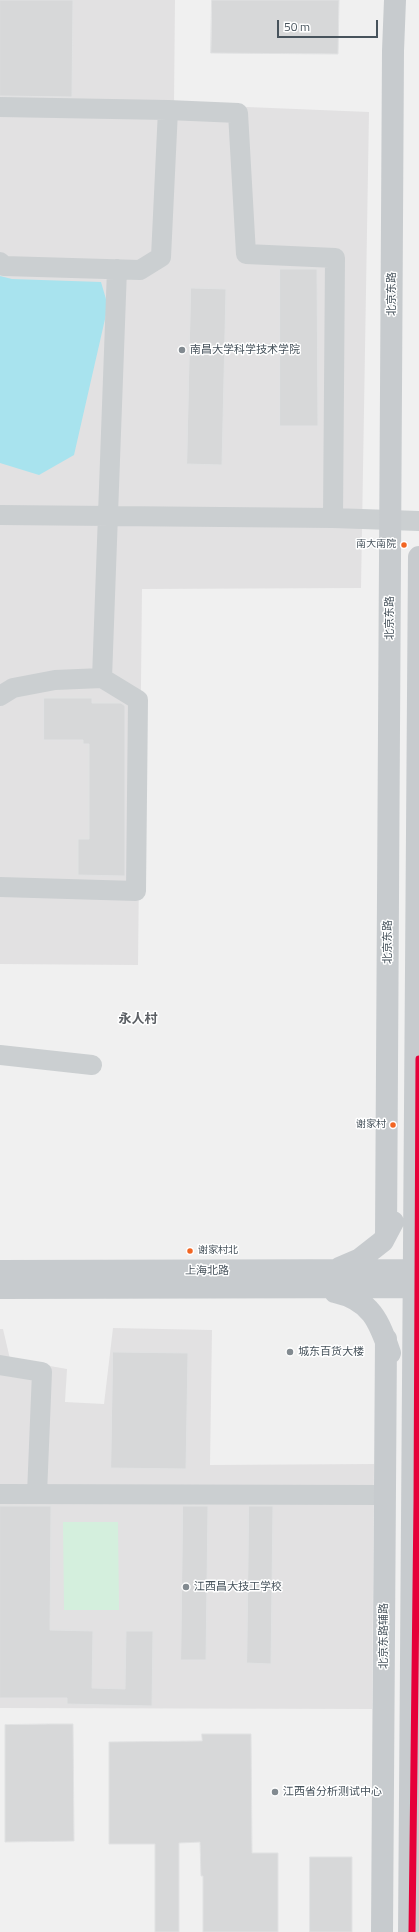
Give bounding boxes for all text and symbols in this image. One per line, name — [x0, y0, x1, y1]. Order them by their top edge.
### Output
scale bar — [279, 12, 380, 38]
text: 50 m — [284, 17, 310, 36]
street label: 北京东路 — [385, 272, 399, 316]
place label: 南昌大学科学技术学院 — [190, 343, 300, 357]
marker: 南昌大学科学技术学院 — [177, 345, 187, 355]
place label: 南大南院 — [356, 539, 396, 551]
marker: 南大南院 — [399, 540, 409, 550]
street label: 北京东路 — [383, 596, 397, 640]
street label: 北京东路 — [381, 920, 395, 964]
district label: 永人村 — [119, 1012, 157, 1028]
place label: 谢家村 — [356, 1119, 386, 1131]
marker: 谢家村 — [388, 1120, 398, 1130]
place label: 谢家村北 — [198, 1245, 238, 1257]
marker: 谢家村北 — [185, 1246, 195, 1256]
street label: 上海北路 — [185, 1264, 229, 1278]
place label: 城东百货大楼 — [298, 1345, 364, 1359]
marker: 城东百货大楼 — [285, 1347, 295, 1357]
place label: 江西昌大技工学校 — [194, 1580, 282, 1594]
marker: 江西昌大技工学校 — [181, 1582, 191, 1592]
street label: 北京东路辅路 — [377, 1603, 391, 1669]
place label: 江西省分析测试中心 — [283, 1785, 382, 1799]
marker: 江西省分析测试中心 — [270, 1787, 280, 1797]

